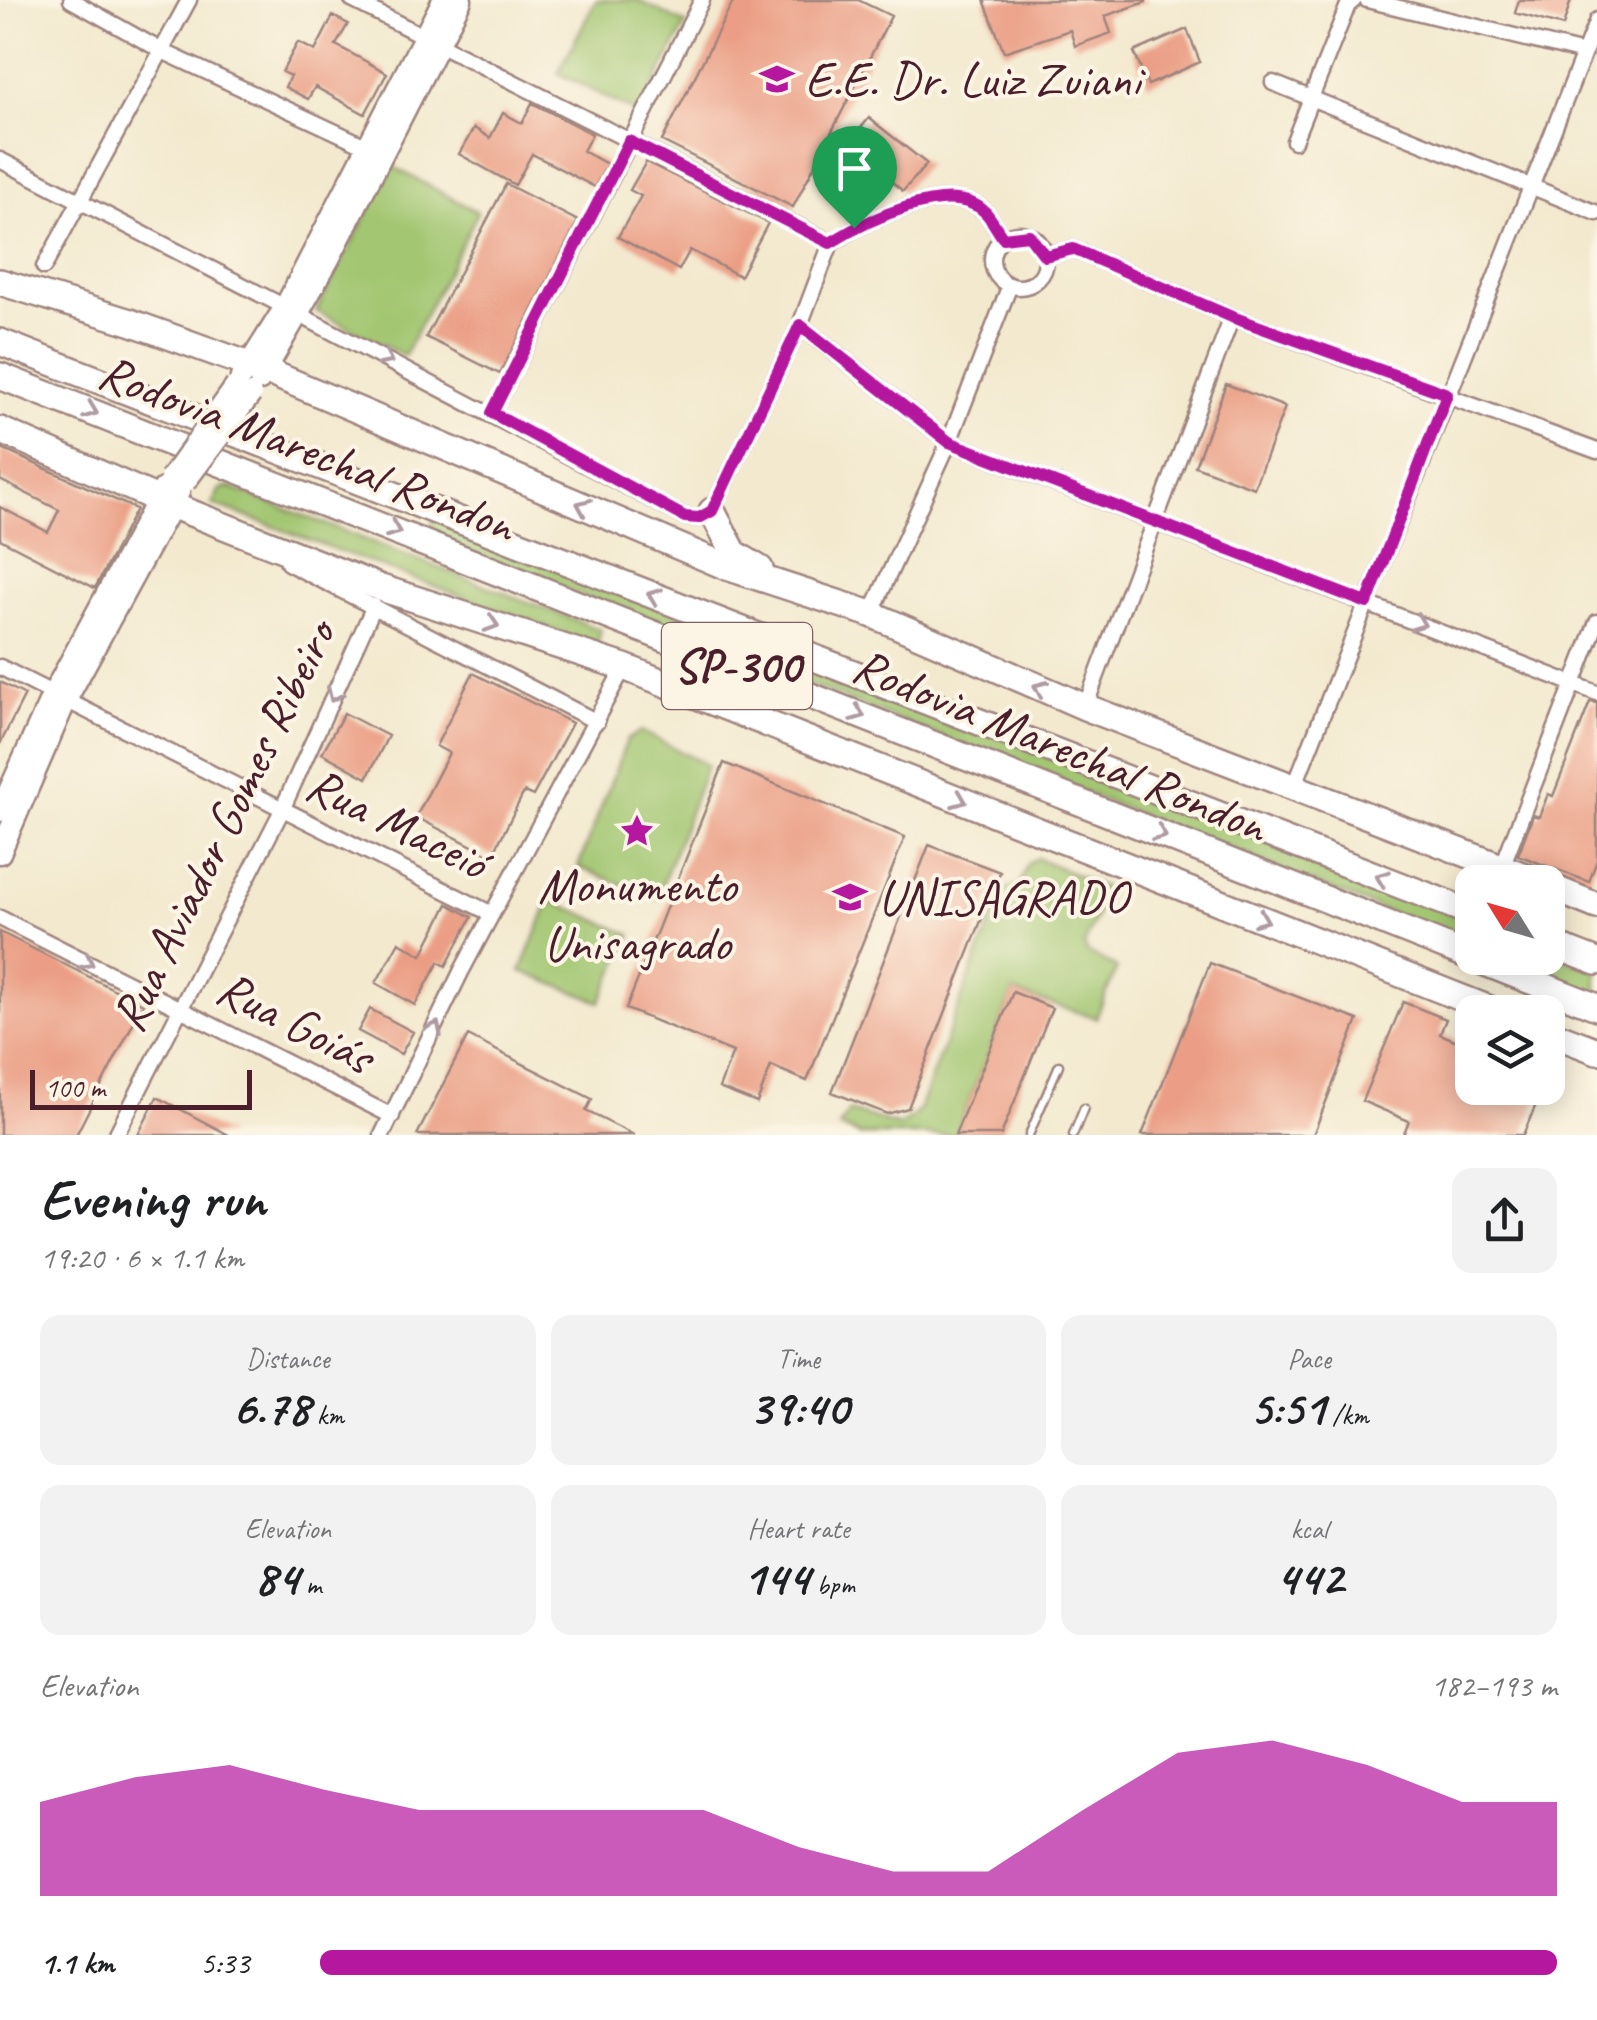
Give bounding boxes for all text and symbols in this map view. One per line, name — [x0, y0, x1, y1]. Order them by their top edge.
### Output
place label: E.E. Dr. Luiz Zuiani — [805, 48, 1146, 111]
school or university icon: E.E. Dr. Luiz Zuiani — [758, 60, 796, 98]
pin — [812, 126, 897, 229]
icon: arrive — [827, 141, 882, 196]
street label: Rodovia Marechal Rondon — [90, 340, 526, 557]
one-way arrow — [376, 347, 394, 366]
one-way arrow — [81, 399, 99, 419]
one-way arrow — [575, 498, 593, 518]
one-way arrow — [384, 518, 401, 538]
one-way arrow — [647, 587, 664, 608]
street label: Rua Aviador Gomes Ribeiro — [96, 606, 352, 1041]
one-way arrow — [1409, 611, 1427, 631]
one-way arrow — [482, 613, 499, 633]
road number: SP-300 — [662, 623, 812, 709]
street label: Rodovia Marechal Rondon — [844, 633, 1278, 858]
one-way arrow — [1032, 680, 1050, 700]
one-way arrow — [326, 685, 346, 703]
one-way arrow — [849, 702, 866, 722]
street label: Rua Maceió — [296, 752, 503, 897]
one-way arrow — [950, 789, 967, 809]
place icon: Monumento Unisagrado — [618, 812, 656, 850]
one-way arrow — [1151, 822, 1168, 842]
place label: Monumento Unisagrado — [538, 854, 738, 975]
north arrow — [1455, 865, 1565, 975]
map controls — [1455, 865, 1565, 1105]
place label: UNISAGRADO — [878, 866, 1132, 929]
one-way arrow — [1374, 869, 1391, 890]
school or university icon: UNISAGRADO — [831, 878, 869, 916]
one-way arrow — [1252, 908, 1270, 928]
one-way arrow — [77, 950, 95, 969]
street label: Rua Goiás — [206, 956, 388, 1090]
button: layers — [1455, 995, 1565, 1105]
one-way arrow — [422, 1020, 442, 1038]
scale bar — [30, 1065, 252, 1110]
text: 100 m — [45, 1070, 105, 1105]
text: Evening run — [40, 1164, 265, 1234]
button: share — [1452, 1168, 1557, 1273]
text: 19:20 · 6 × 1.1 km — [40, 1237, 244, 1278]
text: Distance — [246, 1341, 330, 1376]
text: Time — [777, 1341, 820, 1376]
text: Pace — [1288, 1341, 1331, 1376]
text: 6.78 — [232, 1376, 310, 1439]
text: 39:40 — [749, 1376, 848, 1439]
text: 5:51 — [1250, 1376, 1325, 1439]
text: km — [310, 1397, 344, 1432]
text: /km — [1325, 1397, 1369, 1432]
text: Elevation — [245, 1511, 331, 1546]
text: Heart rate — [747, 1511, 850, 1546]
text: kcal — [1291, 1511, 1328, 1546]
text: 84 — [254, 1546, 299, 1609]
text: 144 — [742, 1546, 810, 1609]
text: 442 — [1275, 1546, 1343, 1609]
text: m — [299, 1567, 322, 1602]
text: bpm — [810, 1567, 855, 1602]
text: Elevation — [40, 1665, 138, 1706]
text: 182–193 m — [1431, 1665, 1557, 1706]
text: 1.1 km — [40, 1942, 114, 1983]
text: 5:33 — [200, 1942, 250, 1983]

